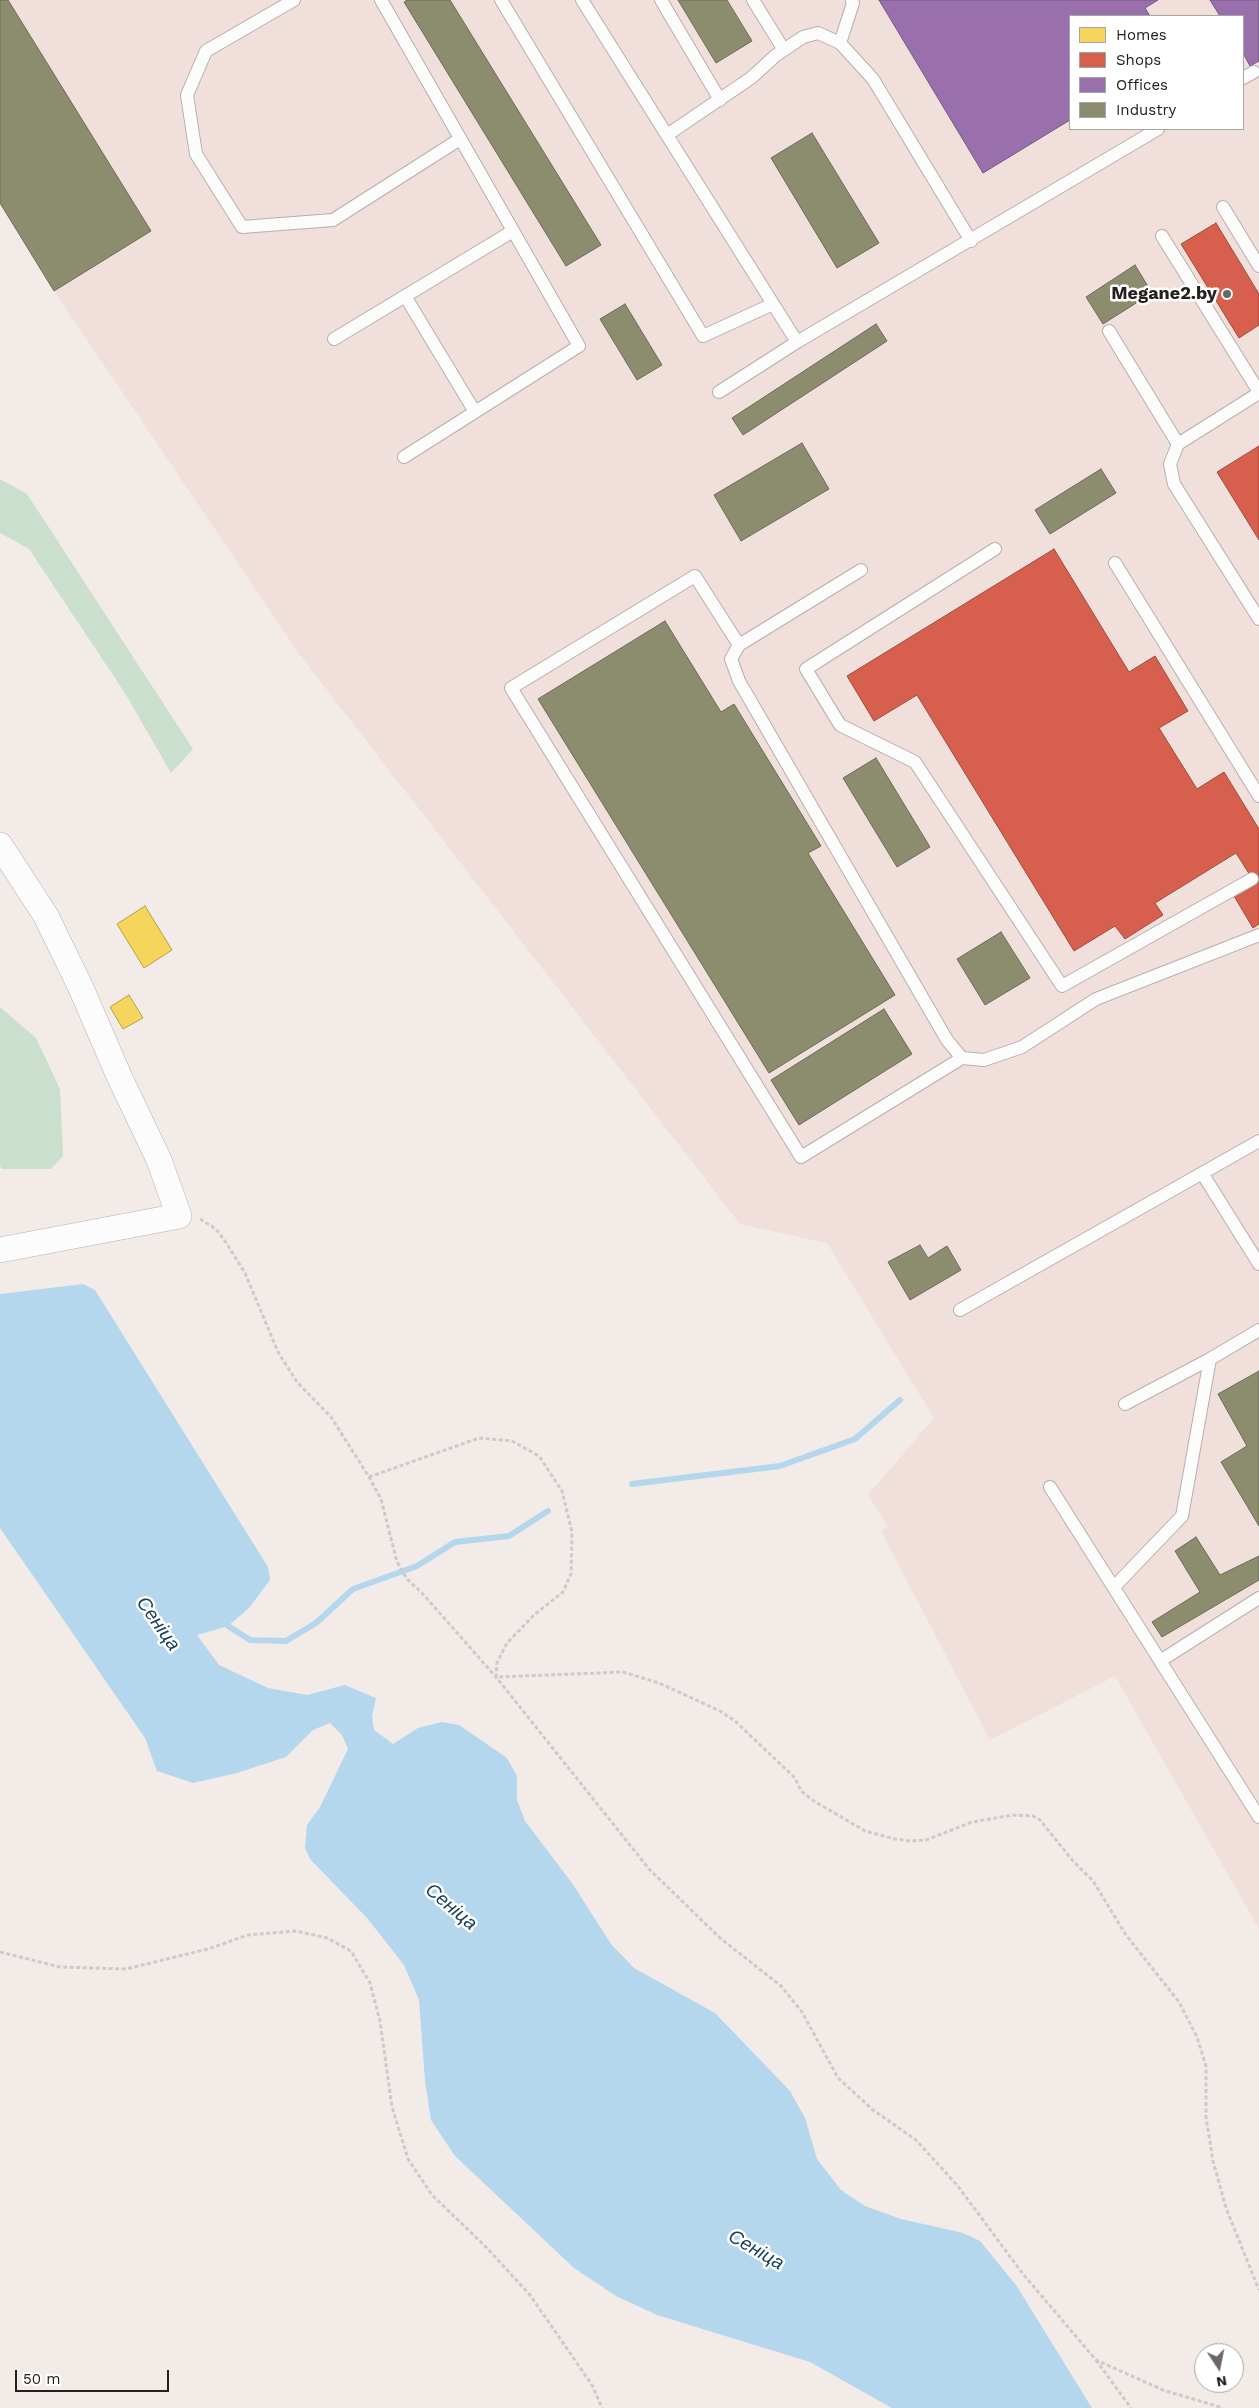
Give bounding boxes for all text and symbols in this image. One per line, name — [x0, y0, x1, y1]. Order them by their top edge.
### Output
legend — [1069, 15, 1244, 130]
text: Homes — [1116, 26, 1167, 44]
text: Shops — [1116, 51, 1161, 69]
text: Offices — [1116, 76, 1168, 94]
text: Industry — [1116, 101, 1176, 119]
place label: Megane2.by — [1111, 283, 1217, 305]
marker: Megane2.by — [1221, 288, 1233, 300]
water label: Сеніца — [131, 1593, 185, 1655]
water label: Сеніца — [420, 1879, 482, 1935]
water label: Сеніца — [724, 2225, 788, 2275]
north arrow — [1194, 2343, 1244, 2393]
scale bar — [18, 2360, 171, 2392]
text: 50 m — [23, 2370, 60, 2388]
text: N — [1215, 2373, 1228, 2391]

